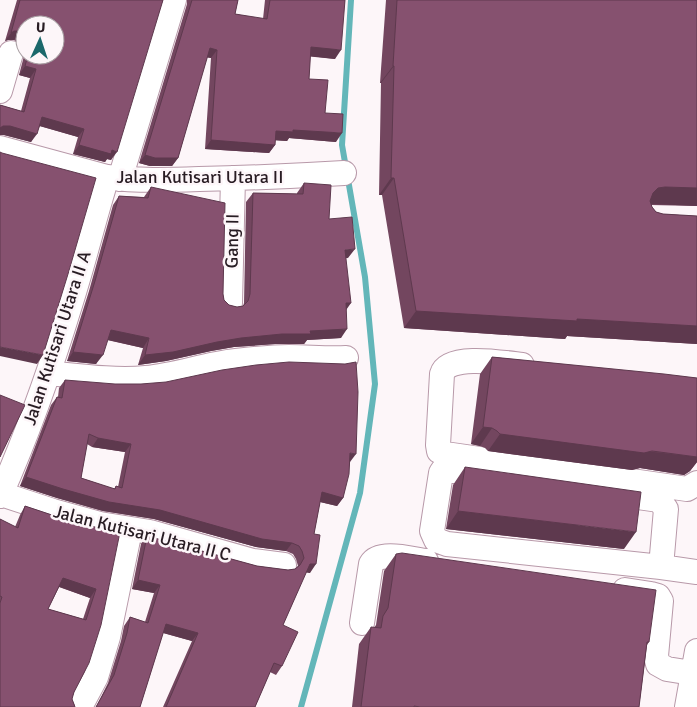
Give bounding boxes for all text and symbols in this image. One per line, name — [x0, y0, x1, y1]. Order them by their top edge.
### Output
north arrow — [15, 15, 65, 65]
text: U — [35, 19, 46, 36]
street label: Jalan Kutisari Utara II — [117, 166, 283, 188]
street label: Gang II — [221, 214, 243, 268]
street label: Jalan Kutisari Utara II A — [18, 248, 96, 428]
street label: Jalan Kutisari Utara II C — [51, 500, 233, 566]

